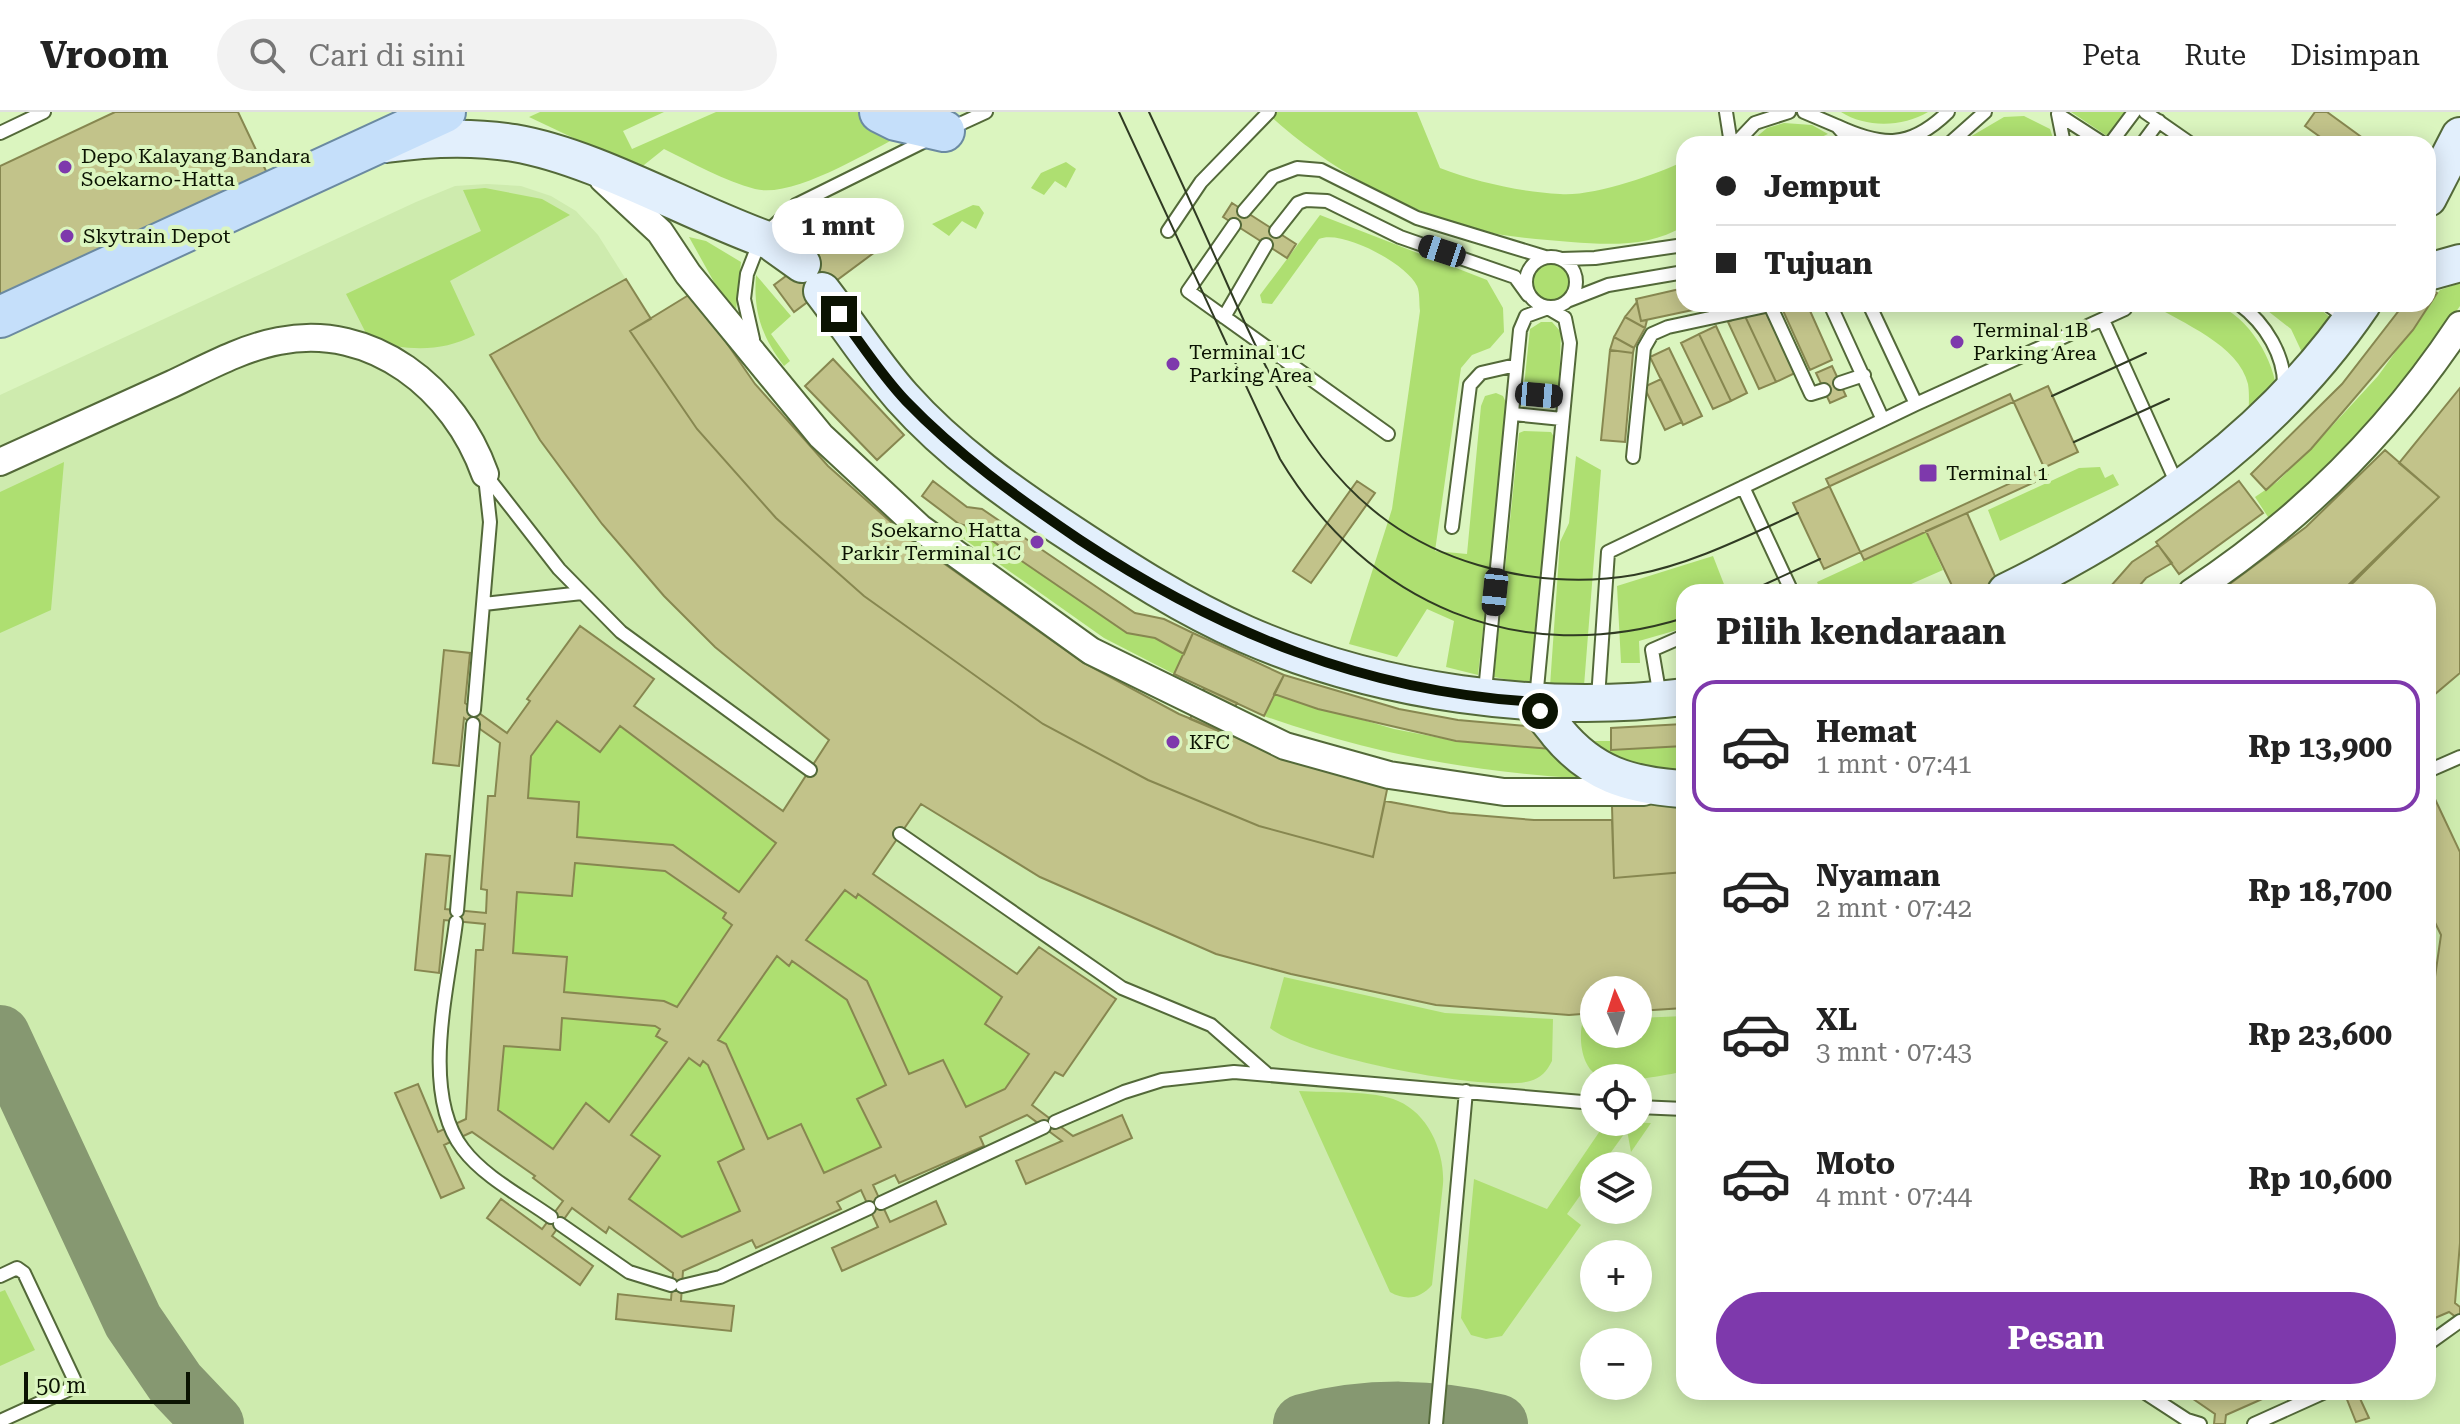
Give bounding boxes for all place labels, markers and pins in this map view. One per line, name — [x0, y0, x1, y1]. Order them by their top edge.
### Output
place label: Depo Kalayang Bandara Soekarno-Hatta — [81, 144, 311, 191]
marker: Depo Kalayang Bandara Soekarno-Hatta — [56, 158, 74, 176]
place label: Skytrain Depot — [83, 224, 231, 248]
marker: Skytrain Depot — [58, 227, 76, 245]
place label: Terminal 1B Parking Area — [1973, 318, 2097, 365]
marker: Terminal 1B Parking Area — [1948, 333, 1966, 351]
place label: Terminal 1C Parking Area — [1189, 340, 1313, 387]
marker: Terminal 1C Parking Area — [1164, 355, 1182, 373]
place label: Terminal 1 — [1946, 461, 2048, 485]
marker: Terminal 1 — [1917, 462, 1939, 484]
place label: Soekarno Hatta Parkir Terminal 1C — [841, 518, 1021, 565]
marker: Soekarno Hatta Parkir Terminal 1C — [1028, 533, 1046, 551]
place label: KFC — [1189, 730, 1230, 754]
marker: KFC — [1164, 733, 1182, 751]

